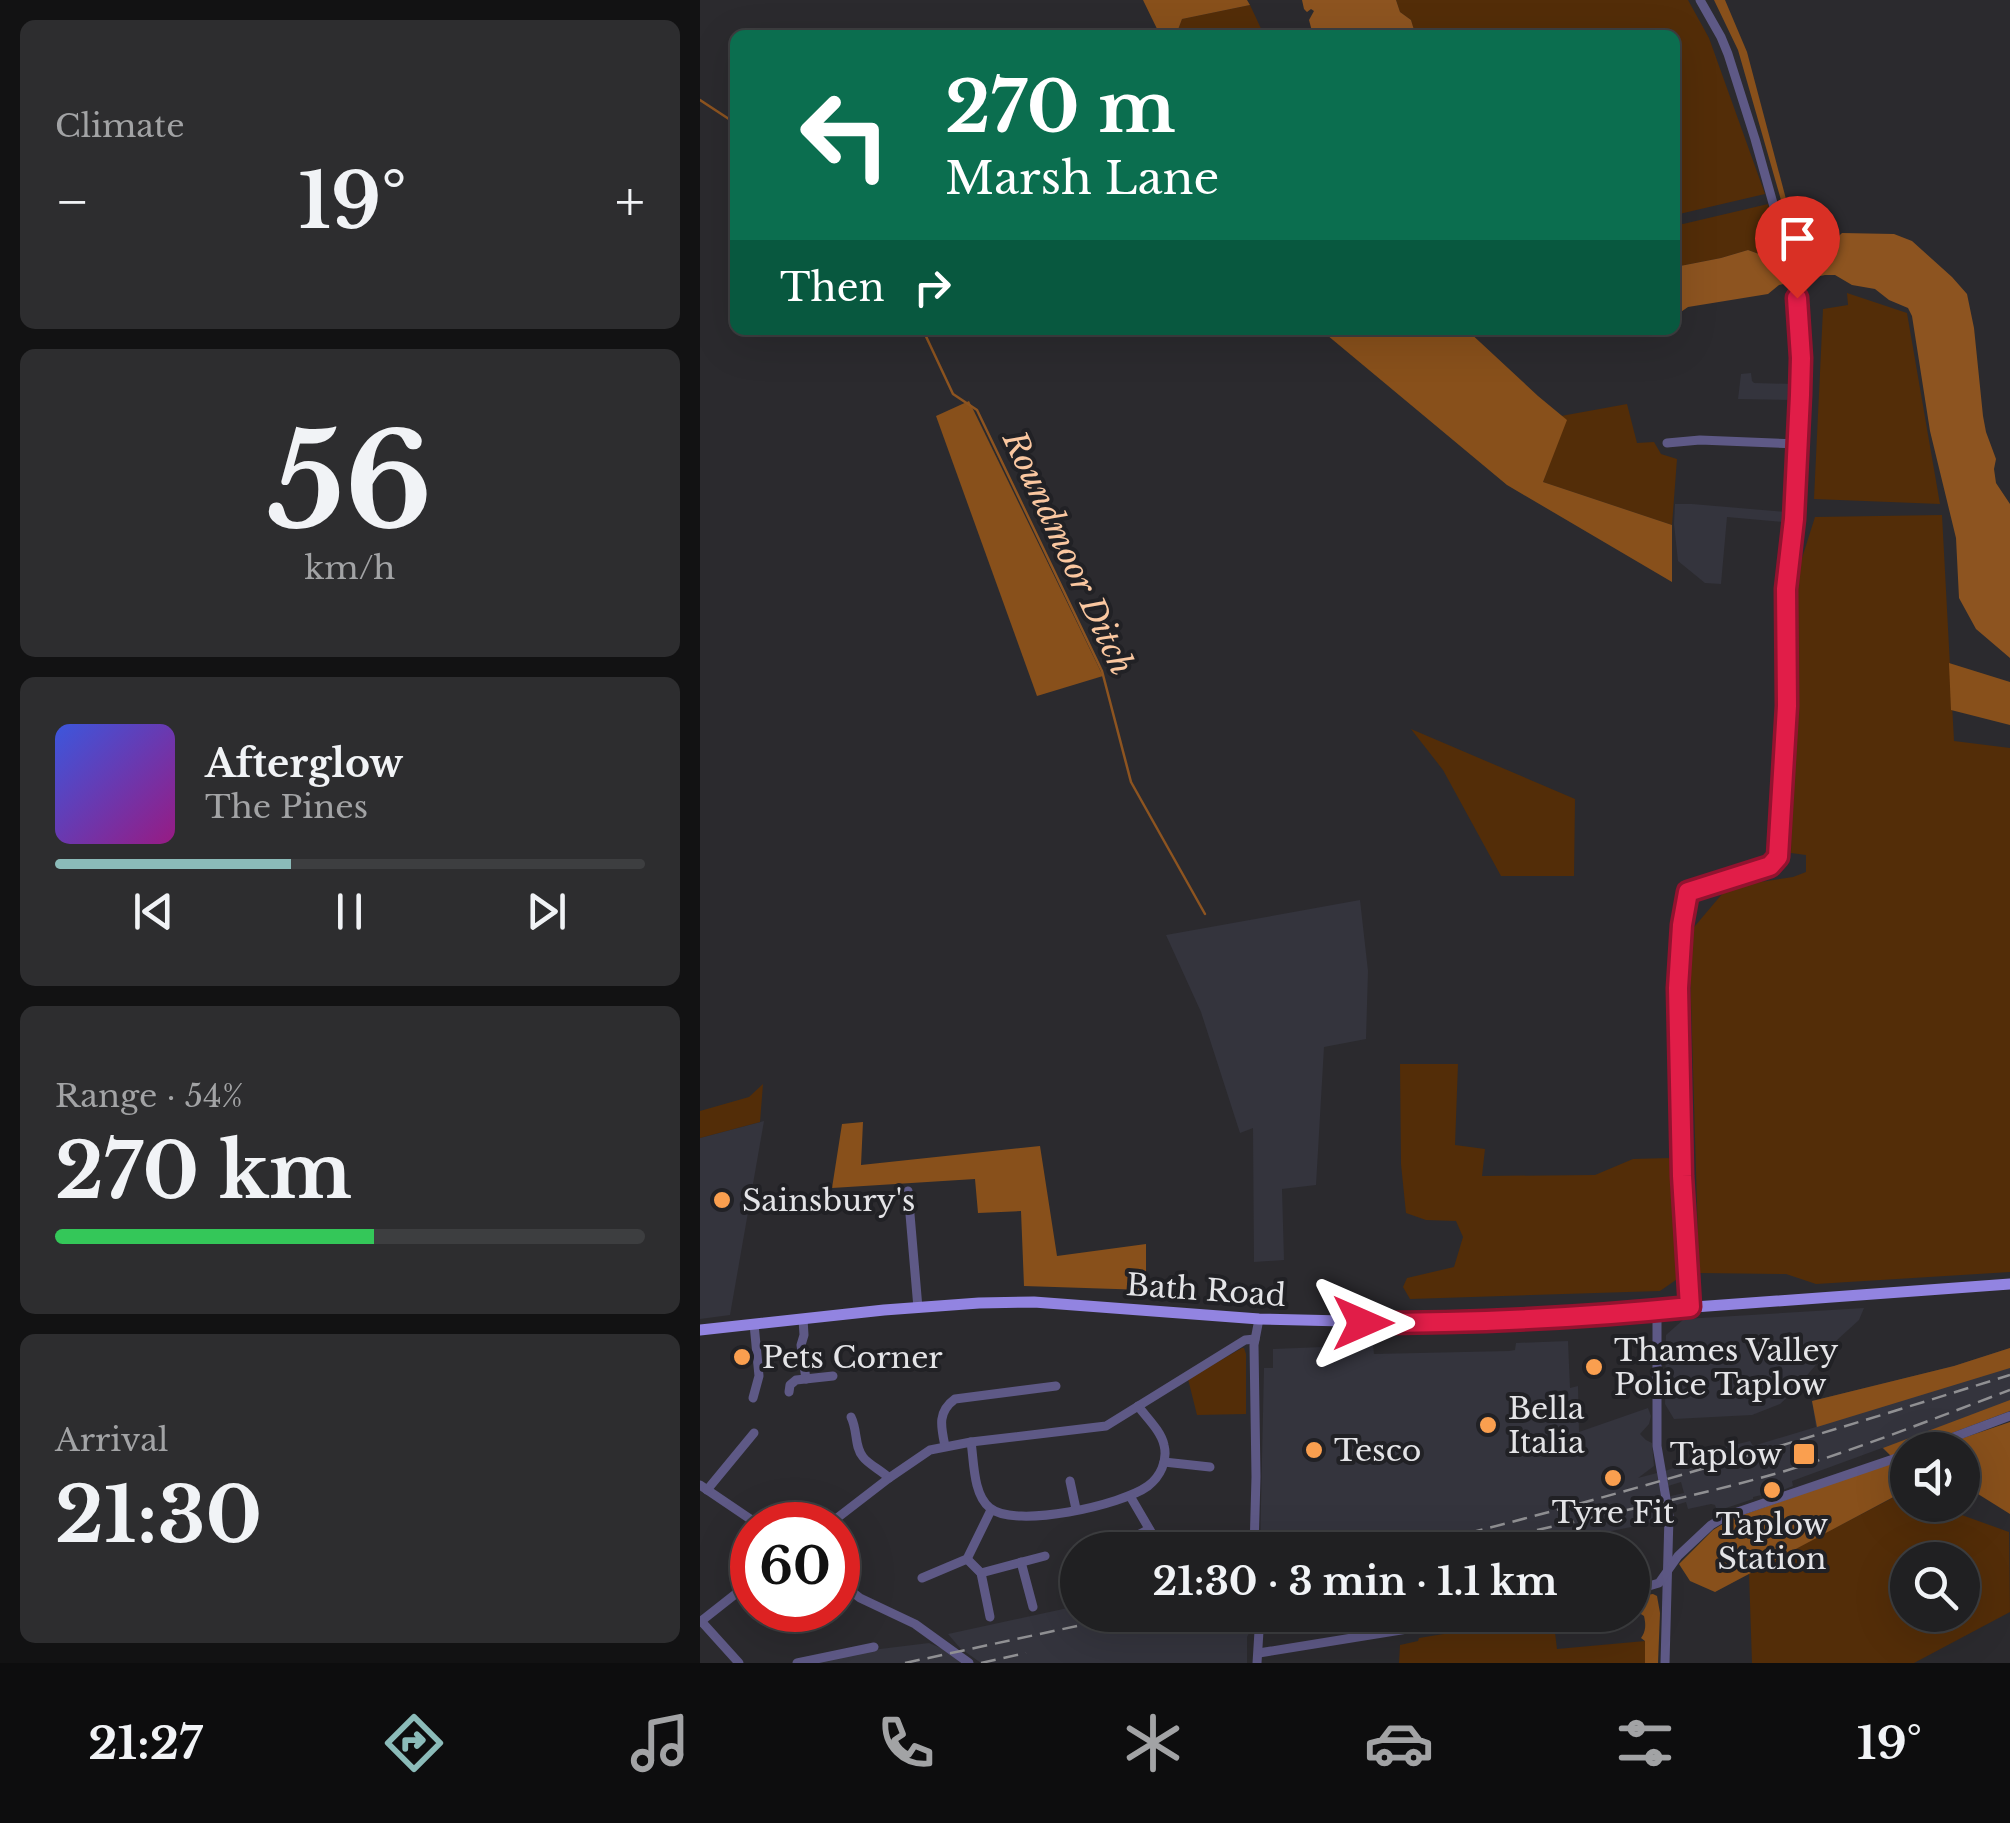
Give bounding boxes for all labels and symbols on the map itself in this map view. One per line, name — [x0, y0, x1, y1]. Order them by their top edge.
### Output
pin — [1755, 196, 1840, 299]
water label: Roundmoor Ditch — [994, 424, 1142, 681]
place label: Sainsbury's — [742, 1182, 915, 1219]
marker: Sainsbury's — [711, 1189, 733, 1211]
street label: Bath Road — [1125, 1266, 1287, 1314]
position arrow — [1311, 1271, 1415, 1375]
place label: Thames Valley Police Taplow — [1614, 1332, 1839, 1403]
place label: Pets Corner — [762, 1339, 943, 1376]
marker: Pets Corner — [731, 1346, 753, 1368]
marker: Thames Valley Police Taplow — [1583, 1356, 1605, 1378]
place label: Bella Italia — [1508, 1390, 1585, 1461]
marker: Bella Italia — [1477, 1414, 1499, 1436]
place label: Tesco — [1334, 1432, 1421, 1469]
place label: Taplow — [1670, 1436, 1782, 1473]
marker: Tesco — [1303, 1439, 1325, 1461]
marker: Taplow — [1791, 1441, 1817, 1467]
marker: Tyre Fit — [1602, 1467, 1624, 1489]
marker: Taplow Station — [1761, 1479, 1783, 1501]
place label: Tyre Fit — [1552, 1494, 1675, 1531]
speed limit sign: 60 — [730, 1502, 860, 1632]
place label: Taplow Station — [1716, 1506, 1829, 1577]

